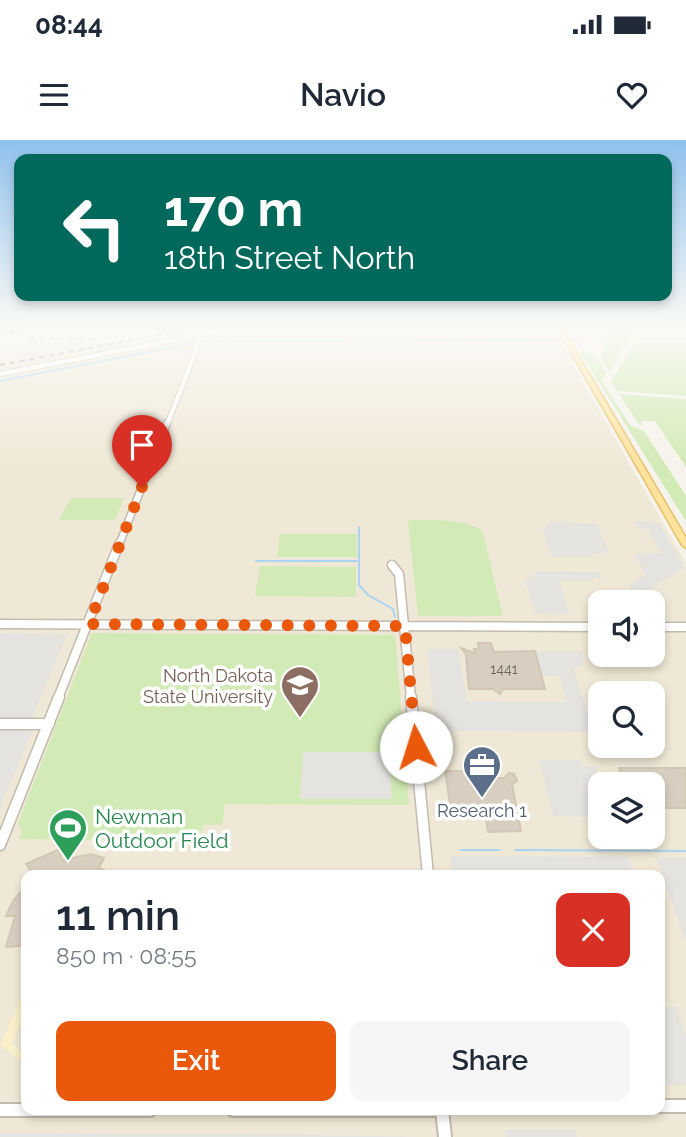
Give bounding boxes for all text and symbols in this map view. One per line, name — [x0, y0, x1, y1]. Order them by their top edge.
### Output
text: 08:44 — [35, 10, 103, 40]
icon: menu — [35, 76, 73, 114]
text: Navio — [300, 76, 386, 113]
icon: heart — [613, 76, 651, 114]
text: 170 m — [164, 180, 303, 237]
icon: left — [49, 182, 140, 273]
text: 18th Street North — [164, 239, 415, 276]
pin — [112, 415, 172, 487]
icon: arrive — [123, 426, 161, 464]
map controls — [588, 590, 665, 849]
button: sound — [588, 590, 665, 667]
house number: 1441 — [490, 661, 518, 677]
school or university icon: North Dakota State University — [279, 664, 321, 719]
place label: North Dakota State University — [143, 665, 273, 707]
button: search — [588, 681, 665, 758]
position arrow — [379, 710, 453, 784]
office icon: Research 1 — [461, 744, 503, 799]
button: layers — [588, 772, 665, 849]
place label: Research 1 — [437, 800, 527, 821]
place label: Newman Outdoor Field — [95, 804, 228, 853]
sports icon: Newman Outdoor Field — [47, 807, 89, 862]
text: 11 min — [56, 891, 180, 940]
button: close — [556, 893, 630, 967]
text: 850 m · 08:55 — [56, 942, 196, 969]
button: Exit — [56, 1021, 336, 1101]
button: Share — [350, 1021, 630, 1101]

